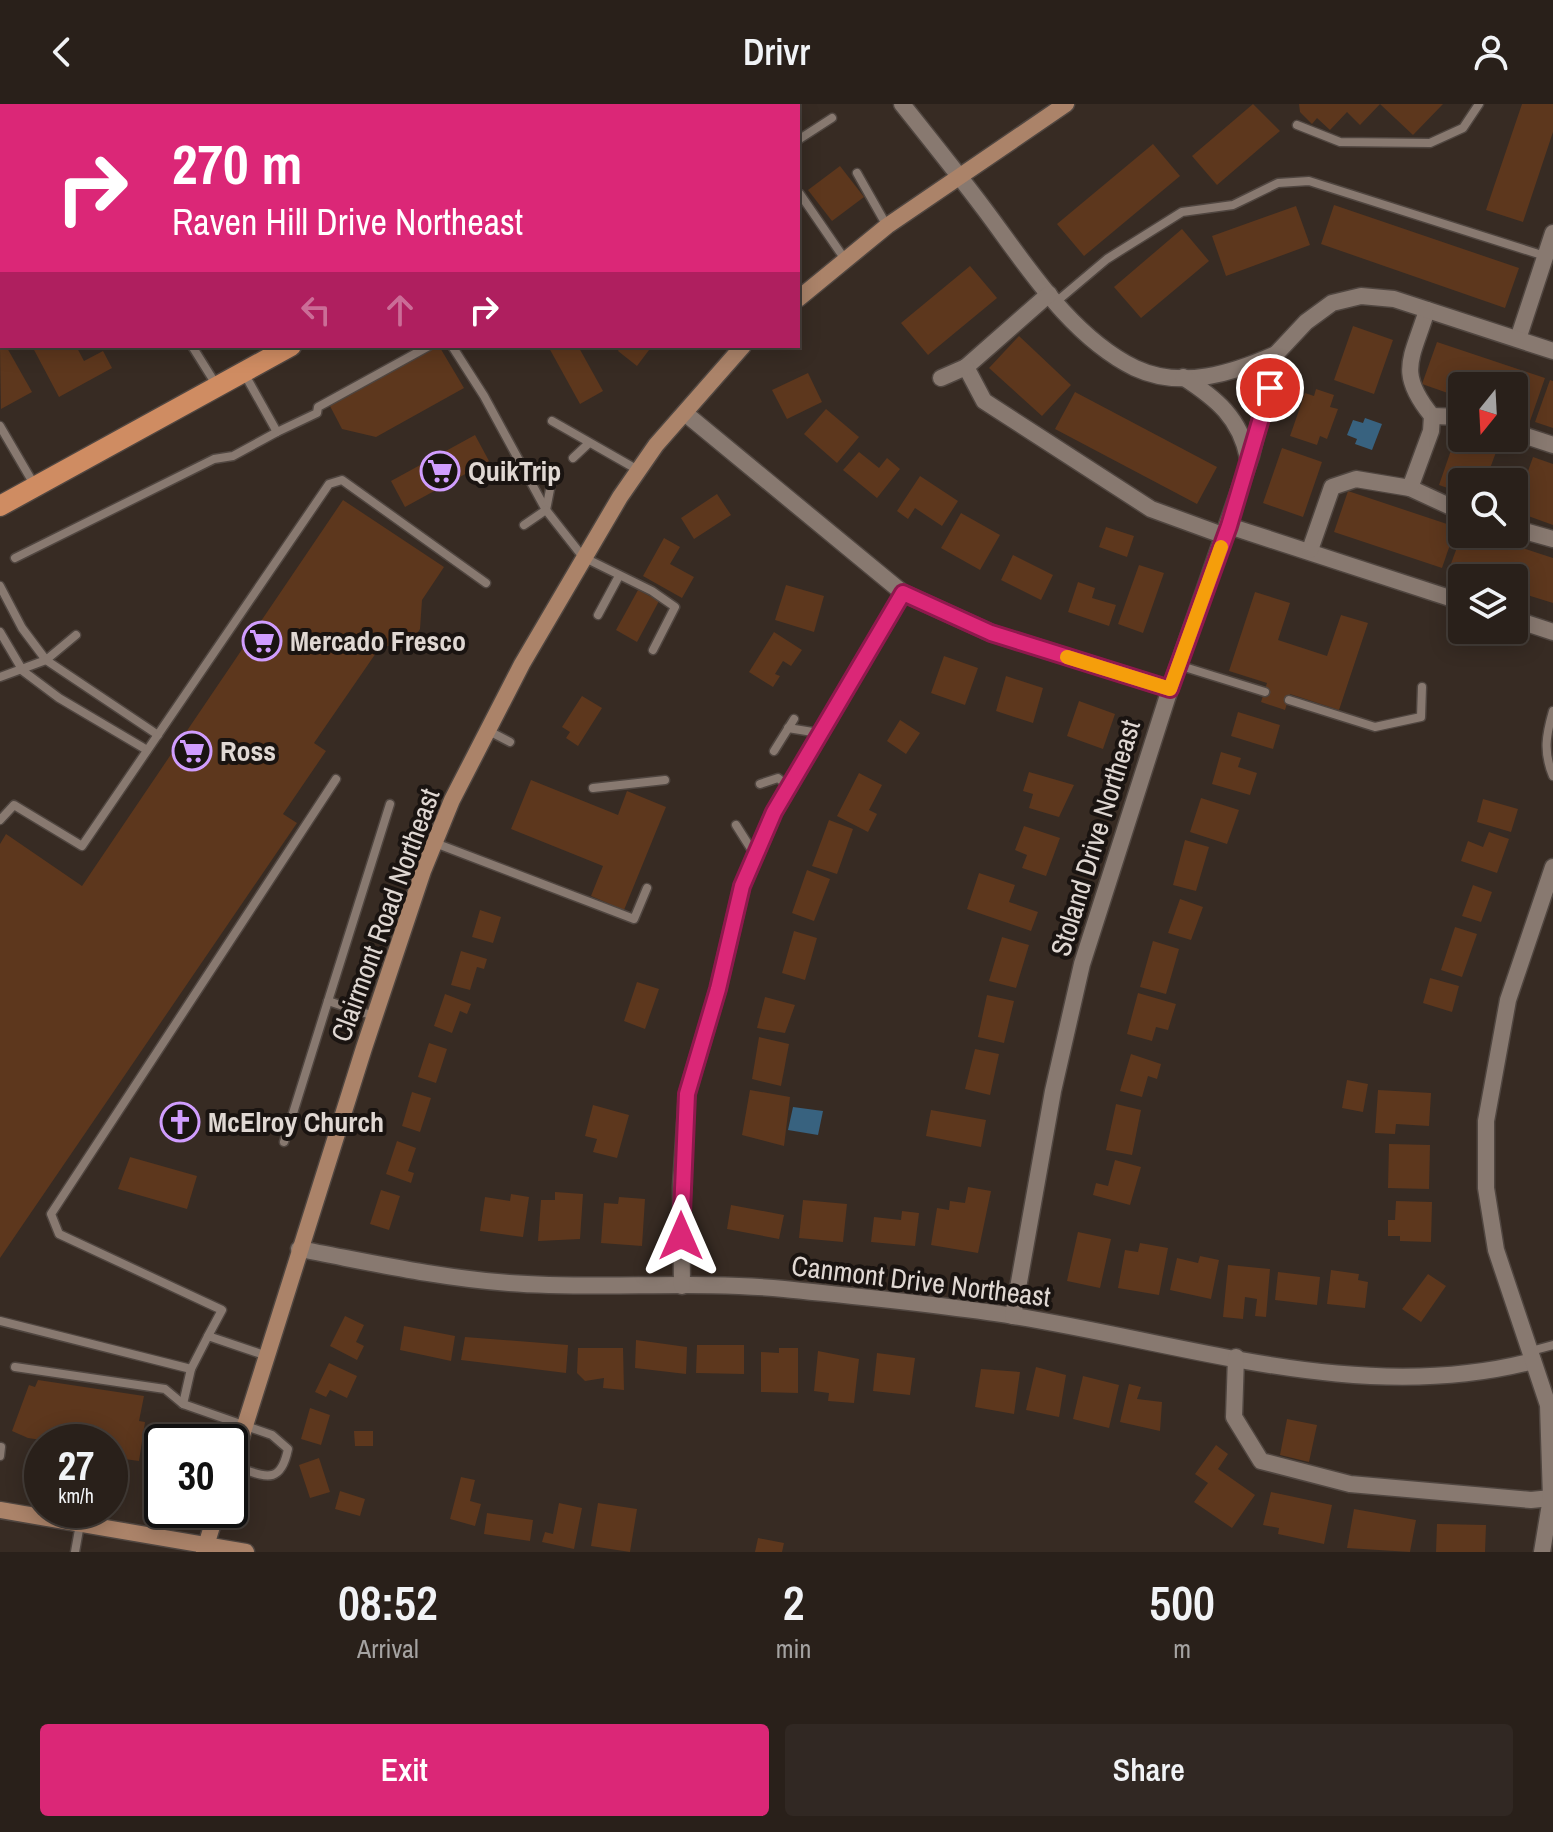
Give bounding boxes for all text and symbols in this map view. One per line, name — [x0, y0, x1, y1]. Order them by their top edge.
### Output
text: Drivr — [743, 28, 810, 76]
icon: back — [40, 30, 84, 74]
icon: person — [1469, 30, 1513, 74]
text: 270 m — [172, 126, 302, 201]
icon: right — [40, 136, 144, 240]
text: Raven Hill Drive Northeast — [172, 198, 523, 246]
icon: left — [294, 288, 338, 332]
icon: ahead — [378, 288, 422, 332]
icon: right — [462, 288, 506, 332]
pin — [1236, 354, 1304, 422]
icon: arrive — [1248, 366, 1292, 410]
north arrow — [1448, 372, 1528, 452]
map controls — [1448, 372, 1528, 644]
supermarket icon: QuikTrip — [419, 450, 461, 492]
place label: QuikTrip — [468, 452, 561, 490]
button: search — [1448, 468, 1528, 548]
button: layers — [1448, 564, 1528, 644]
supermarket icon: Mercado Fresco — [241, 620, 283, 662]
place label: Mercado Fresco — [290, 622, 466, 660]
street label: Stoland Drive Northeast — [1041, 715, 1149, 961]
supermarket icon: Ross — [171, 730, 213, 772]
place label: Ross — [220, 732, 276, 770]
street label: Clairmont Road Northeast — [322, 783, 448, 1047]
church icon: McElroy Church — [159, 1101, 201, 1143]
place label: McElroy Church — [208, 1103, 384, 1141]
position arrow — [639, 1194, 723, 1278]
street label: Canmont Drive Northeast — [789, 1246, 1053, 1316]
speed limit sign: 30 — [144, 1424, 248, 1528]
text: 27 — [58, 1439, 94, 1492]
text: km/h — [58, 1482, 94, 1509]
text: 08:52 — [338, 1570, 438, 1635]
text: 2 — [783, 1570, 805, 1635]
text: 500 — [1149, 1570, 1215, 1635]
text: Arrival — [357, 1631, 419, 1666]
text: min — [776, 1631, 811, 1666]
text: m — [1173, 1631, 1191, 1666]
button: Exit — [40, 1724, 769, 1816]
button: Share — [785, 1724, 1513, 1816]

